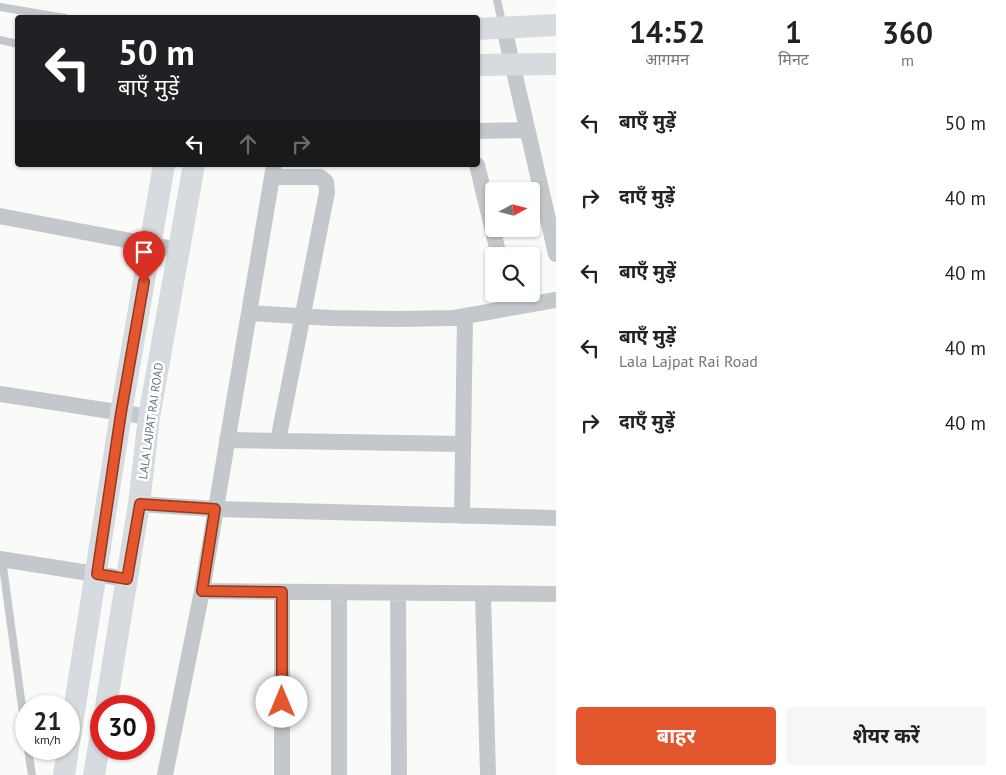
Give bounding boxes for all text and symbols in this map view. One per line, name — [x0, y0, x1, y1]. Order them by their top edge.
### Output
text: 14:52 — [629, 12, 705, 51]
text: 1 — [785, 12, 802, 51]
text: 360 — [882, 13, 933, 52]
text: 50 m — [118, 29, 195, 75]
icon: left — [35, 35, 100, 100]
text: आगमन — [645, 49, 689, 69]
text: मिनट — [778, 49, 809, 69]
text: m — [901, 50, 914, 70]
text: बाएँ मुड़ें — [118, 73, 179, 101]
icon: left — [576, 109, 604, 137]
text: बाएँ मुड़ें — [619, 109, 676, 133]
text: 50 m — [945, 111, 986, 135]
icon: left — [181, 130, 209, 158]
icon: ahead — [234, 130, 262, 158]
icon: right — [287, 130, 315, 158]
north arrow — [485, 182, 540, 238]
map controls — [485, 182, 540, 302]
icon: right — [576, 184, 604, 212]
text: दाएँ मुड़ें — [619, 184, 675, 208]
text: 40 m — [945, 186, 986, 210]
pin — [123, 231, 165, 282]
icon: arrive — [130, 238, 158, 266]
button: search — [485, 247, 540, 302]
icon: left — [576, 259, 604, 287]
text: बाएँ मुड़ें — [619, 259, 676, 283]
text: 40 m — [945, 261, 986, 285]
text: बाएँ मुड़ें — [619, 324, 676, 348]
icon: left — [576, 334, 604, 362]
text: 40 m — [945, 336, 986, 360]
text: Lala Lajpat Rai Road — [619, 351, 758, 371]
street label: LALA LAJPAT RAI ROAD — [135, 362, 166, 480]
icon: right — [576, 409, 604, 437]
text: दाएँ मुड़ें — [619, 409, 675, 433]
text: 40 m — [945, 411, 986, 435]
position arrow — [255, 675, 307, 727]
speed limit sign: 30 — [90, 695, 155, 760]
text: 21 — [33, 705, 62, 737]
button: बाहर — [576, 707, 776, 765]
button: शेयर करें — [786, 707, 986, 765]
text: km/h — [34, 732, 61, 747]

